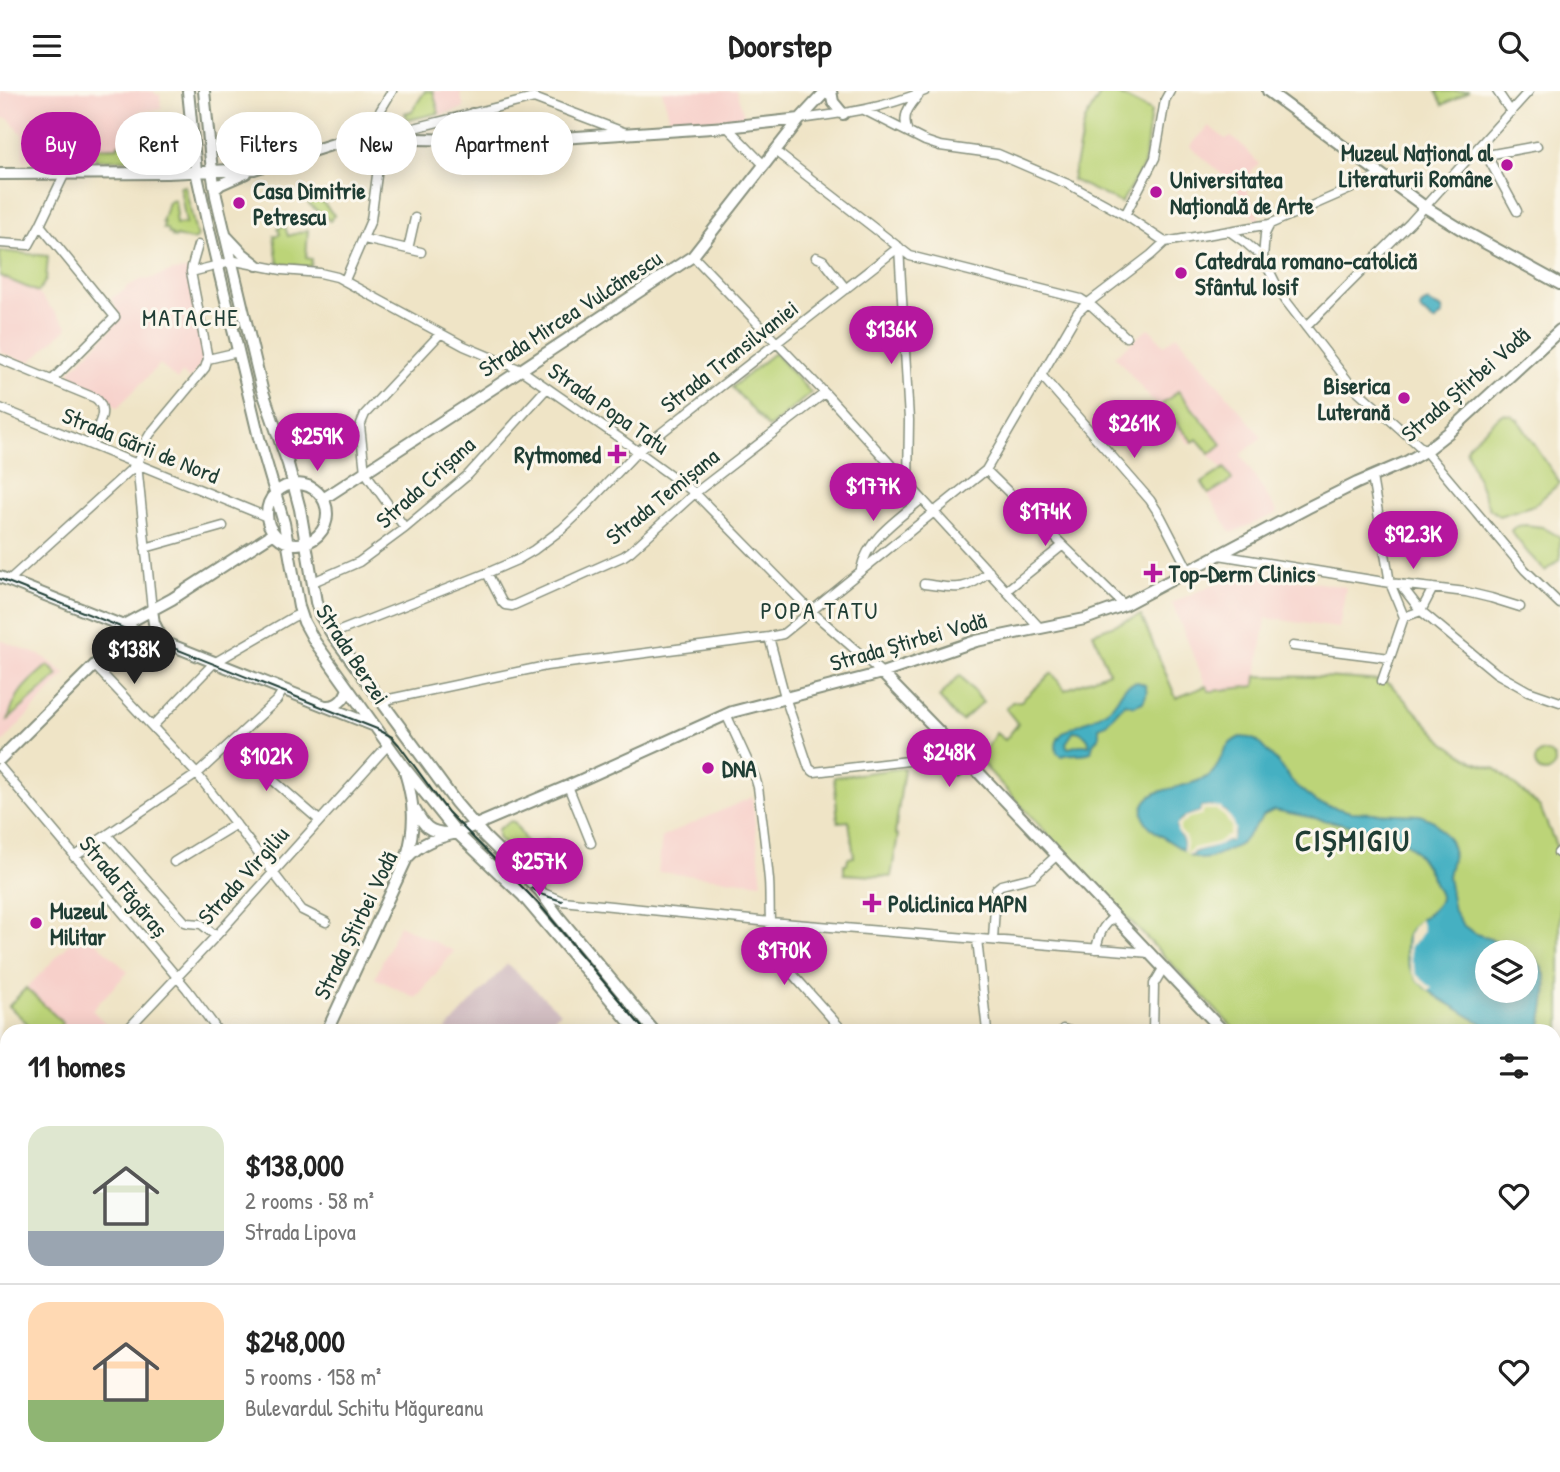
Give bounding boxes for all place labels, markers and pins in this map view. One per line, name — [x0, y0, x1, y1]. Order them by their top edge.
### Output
place label: Muzeul Național al Literaturii Române — [1339, 137, 1494, 194]
marker: Muzeul Național al Literaturii Române — [1499, 157, 1515, 173]
place label: Universitatea Națională de Arte — [1170, 164, 1315, 221]
place label: Casa Dimitrie Petrescu — [253, 175, 367, 232]
marker: Universitatea Națională de Arte — [1148, 184, 1164, 200]
marker: Casa Dimitrie Petrescu — [231, 195, 247, 211]
place label: Catedrala romano-catolică Sfântul Iosif — [1195, 245, 1417, 302]
marker: Catedrala romano-catolică Sfântul Iosif — [1173, 265, 1189, 281]
pin: $136K — [842, 307, 940, 366]
place label: Biserica Luterană — [1318, 370, 1390, 427]
marker: Biserica Luterană — [1396, 390, 1412, 406]
pin: $261K — [1085, 401, 1183, 460]
pin: $259K — [268, 413, 366, 473]
place label: Rytmomed — [514, 439, 601, 471]
marker: Rytmomed — [607, 444, 627, 464]
pin: $177K — [824, 463, 922, 523]
pin: $174K — [996, 489, 1094, 548]
pin: $92.3K — [1356, 511, 1470, 571]
place label: Top-Derm Clinics — [1168, 558, 1315, 590]
marker: Top-Derm Clinics — [1143, 563, 1163, 583]
pin: $138K — [85, 627, 183, 686]
pin: $248K — [900, 729, 998, 789]
pin: $102K — [217, 733, 315, 793]
place label: DNA — [722, 753, 757, 784]
marker: DNA — [700, 760, 716, 776]
pin: $257K — [490, 839, 588, 898]
place label: Policlinica MAPN — [888, 888, 1027, 919]
marker: Policlinica MAPN — [862, 893, 882, 913]
place label: Muzeul Militar — [50, 895, 108, 952]
marker: Muzeul Militar — [28, 915, 44, 931]
pin: $170K — [735, 927, 833, 987]

